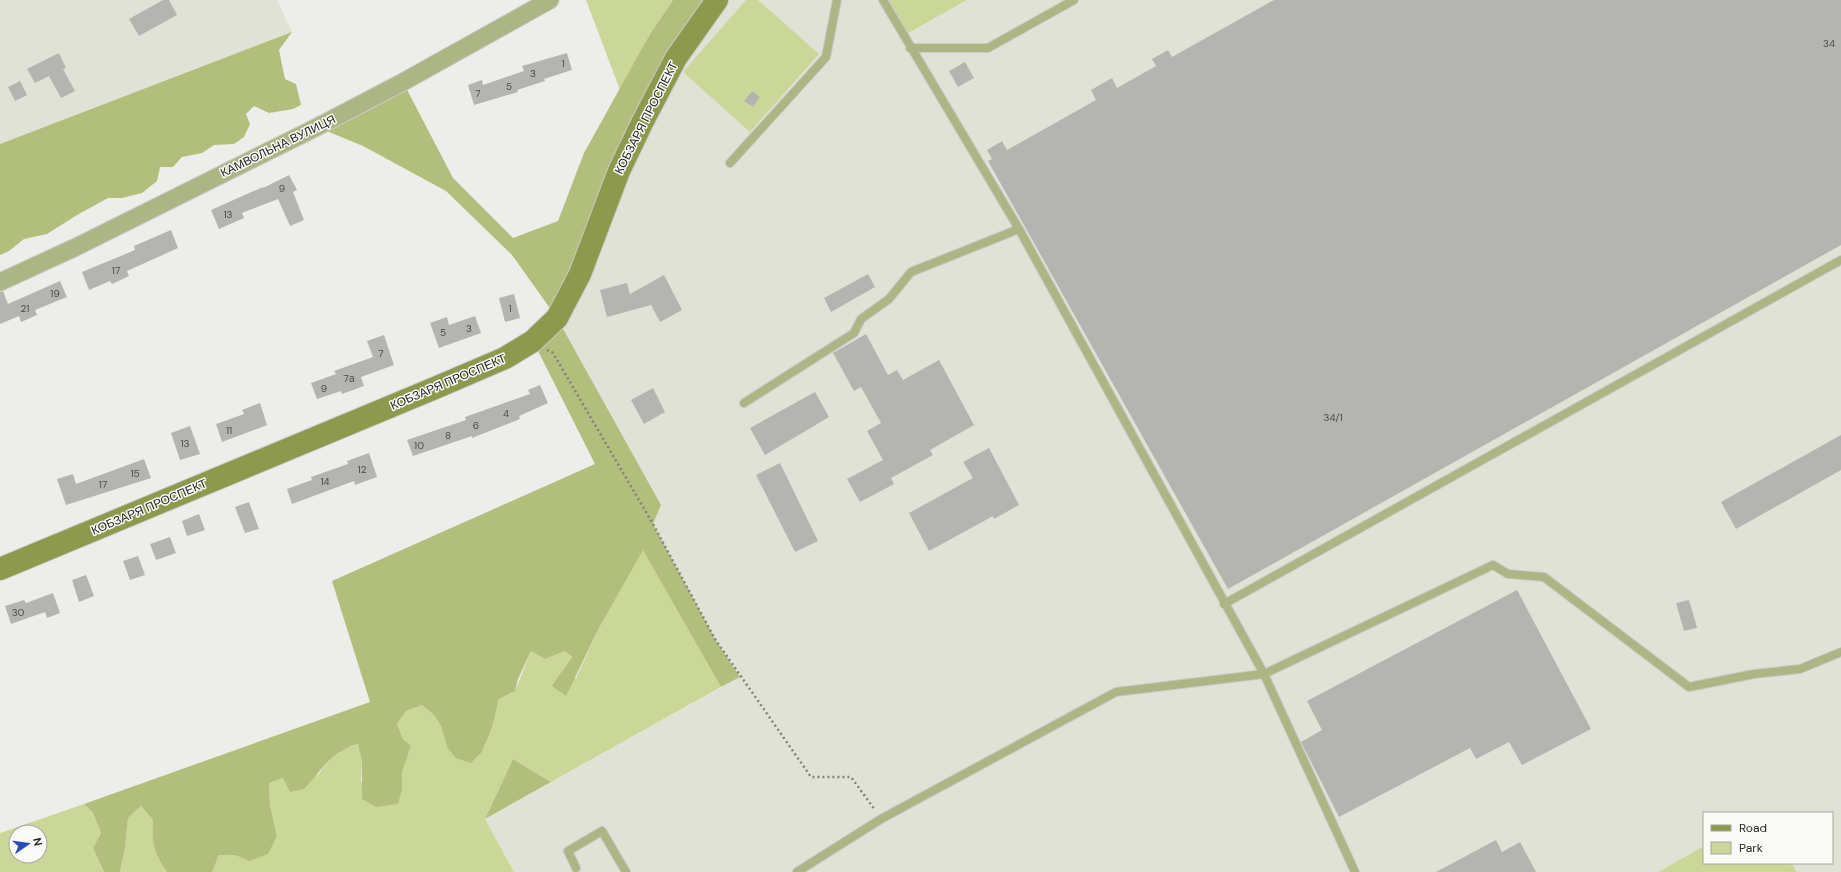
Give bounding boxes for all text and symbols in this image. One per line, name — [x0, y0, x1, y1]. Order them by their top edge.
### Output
house number: 34 — [1823, 37, 1835, 50]
house number: 1 — [561, 57, 565, 70]
street label: КОБЗАРЯ ПРОСПЕКТ — [611, 58, 682, 177]
house number: 3 — [530, 67, 536, 80]
house number: 5 — [506, 80, 512, 93]
house number: 7 — [475, 87, 481, 100]
street label: КАМВОЛЬНА ВУЛИЦЯ — [218, 111, 338, 181]
house number: 9 — [279, 182, 285, 195]
house number: 13 — [223, 208, 233, 221]
house number: 17 — [112, 264, 120, 277]
house number: 19 — [50, 287, 60, 300]
house number: 21 — [21, 302, 29, 315]
house number: 1 — [508, 302, 512, 315]
house number: 3 — [466, 322, 472, 335]
house number: 5 — [440, 326, 446, 339]
house number: 7 — [378, 347, 384, 360]
street label: КОБЗАРЯ ПРОСПЕКТ — [388, 350, 509, 414]
house number: 7а — [344, 372, 355, 385]
house number: 9 — [321, 382, 327, 395]
house number: 4 — [503, 407, 509, 420]
house number: 34/1 — [1323, 411, 1343, 424]
house number: 6 — [473, 419, 479, 432]
house number: 11 — [226, 424, 232, 437]
house number: 8 — [445, 429, 451, 442]
house number: 13 — [180, 437, 190, 450]
house number: 10 — [414, 439, 424, 452]
house number: 12 — [358, 463, 367, 476]
house number: 15 — [130, 467, 140, 480]
street label: КОБЗАРЯ ПРОСПЕКТ — [89, 475, 210, 539]
house number: 14 — [320, 475, 330, 488]
house number: 17 — [99, 478, 107, 491]
house number: 30 — [12, 606, 25, 619]
legend — [1703, 812, 1833, 864]
text: Road — [1739, 820, 1767, 836]
north arrow — [8, 824, 48, 864]
text: N — [30, 836, 45, 847]
text: Park — [1739, 840, 1763, 856]

